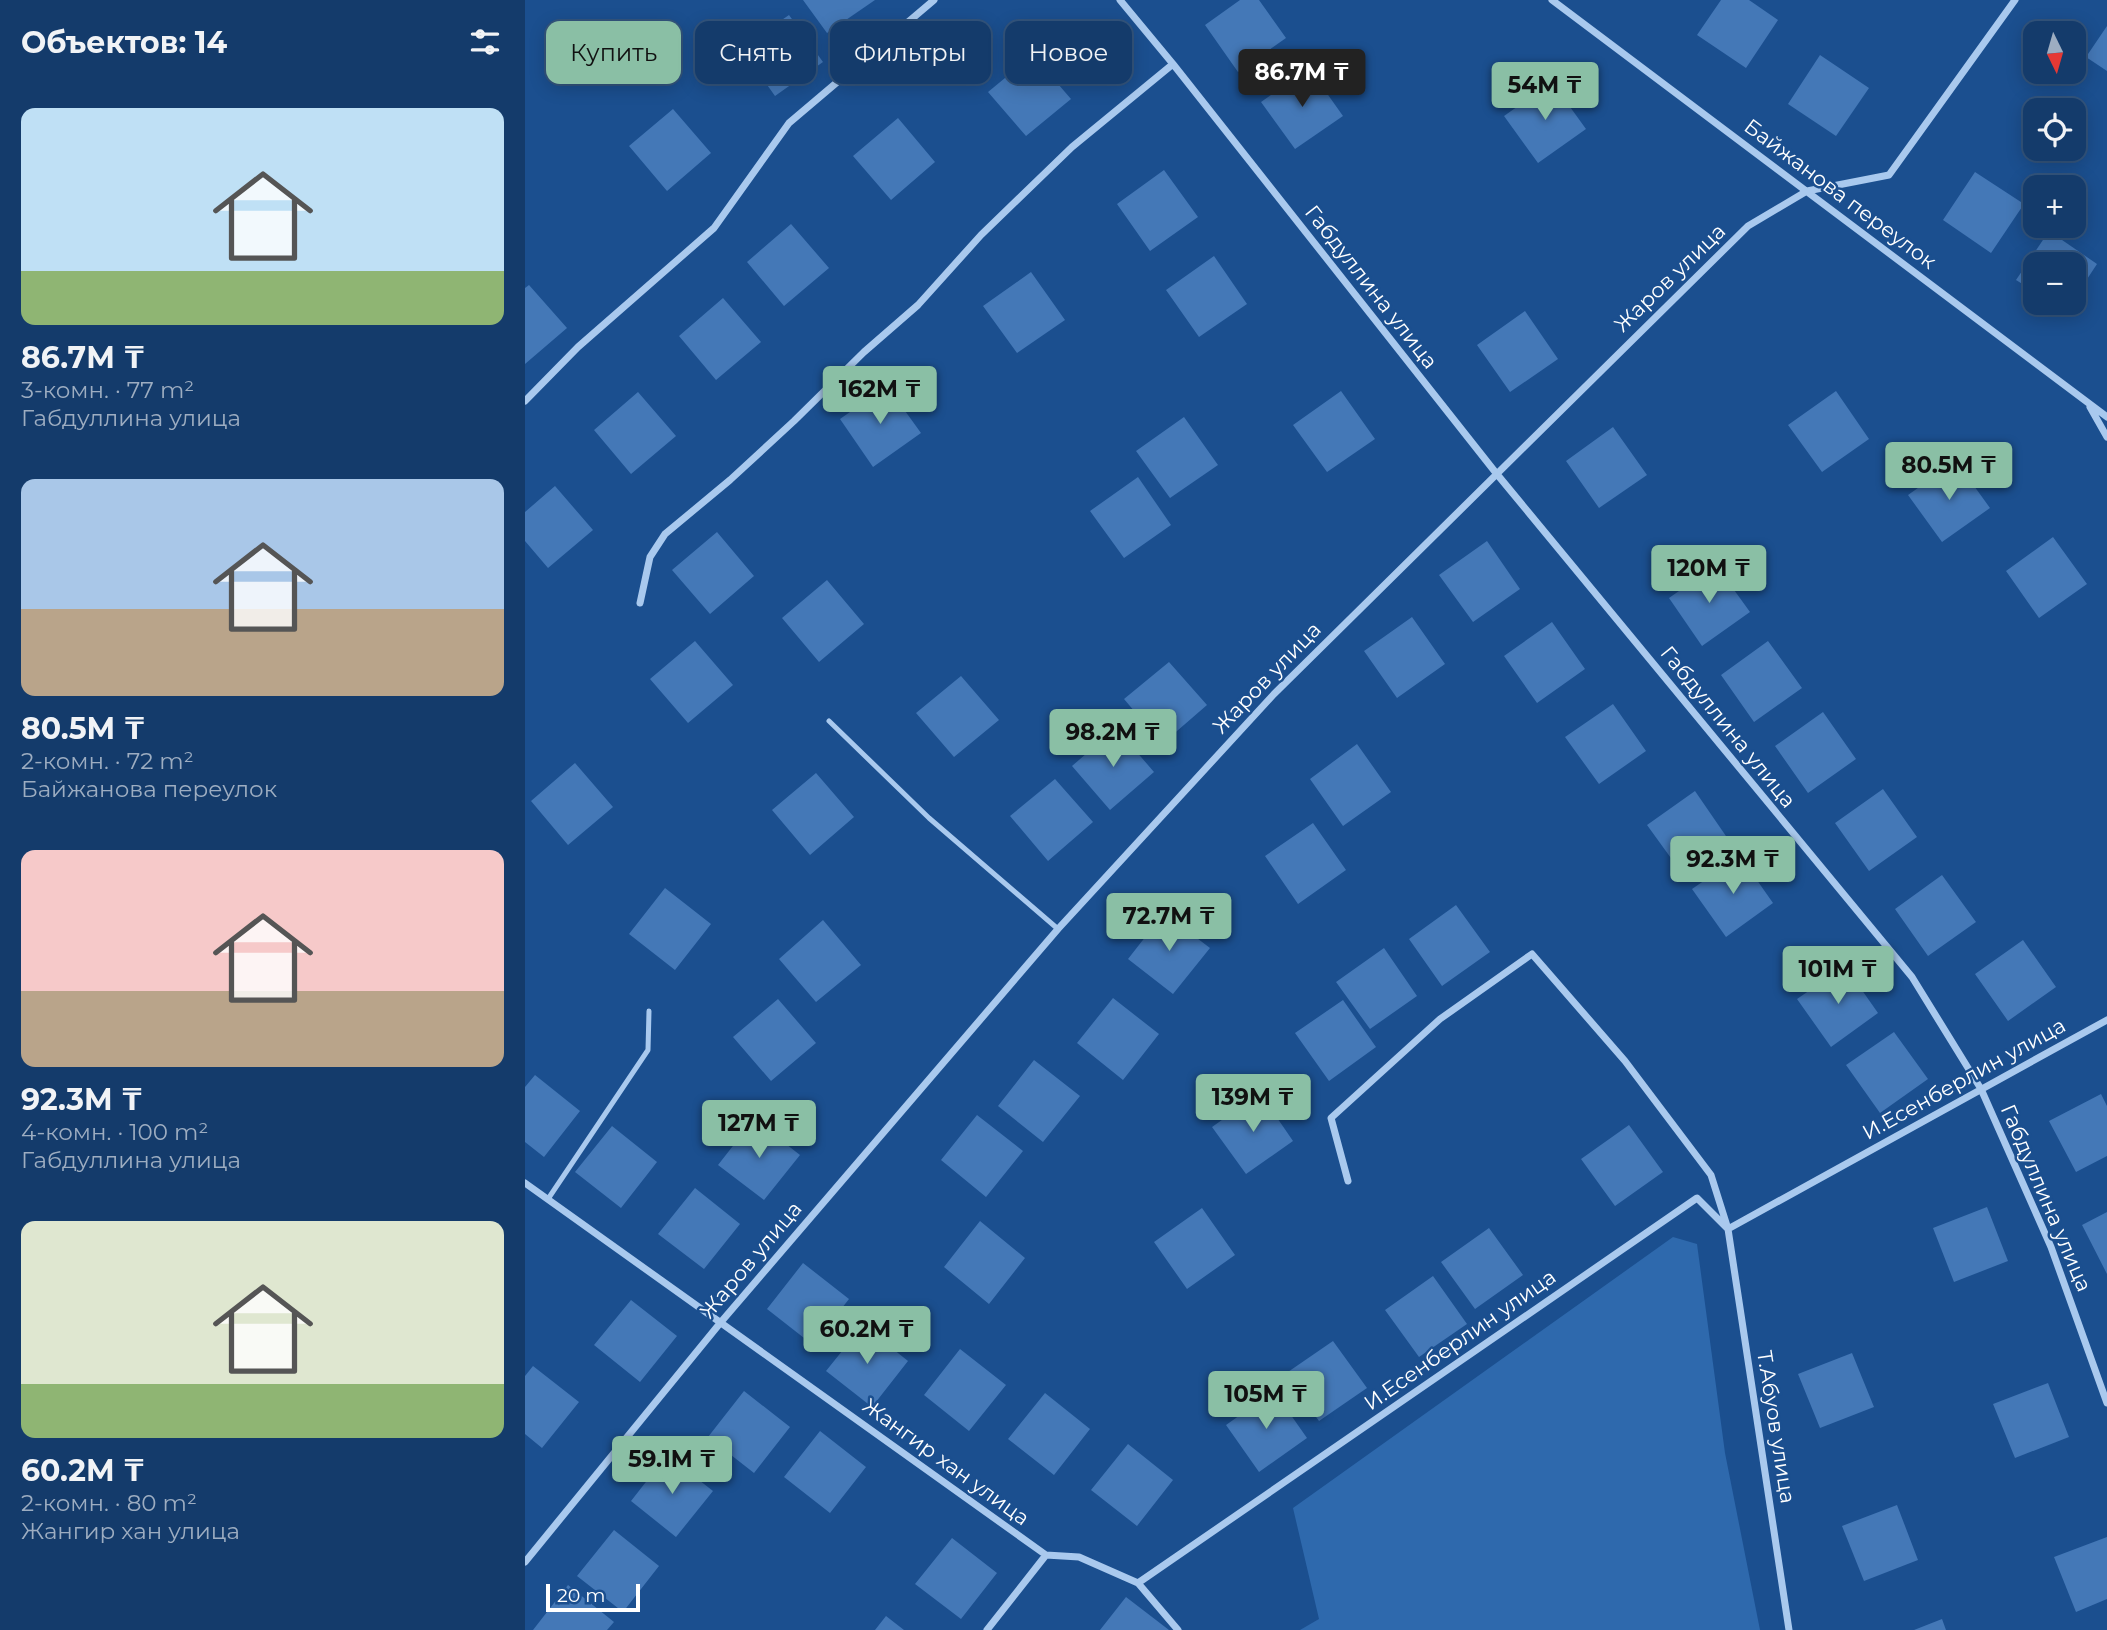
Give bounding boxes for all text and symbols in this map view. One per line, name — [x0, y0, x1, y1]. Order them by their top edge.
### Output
chip: Купить — [546, 21, 681, 84]
chip: Снять — [695, 21, 816, 84]
chip: Фильтры — [830, 21, 991, 84]
chip: Новое — [1005, 21, 1132, 84]
north arrow — [2023, 21, 2086, 84]
map controls — [2023, 21, 2086, 315]
icon: filters — [466, 23, 504, 61]
text: Объектов: 14 — [21, 24, 227, 61]
pin: 86.7M ₸ — [1237, 50, 1367, 109]
text: 86.7M ₸ — [1254, 58, 1350, 86]
pin: 54M ₸ — [1496, 62, 1594, 122]
text: 54M ₸ — [1508, 71, 1582, 99]
button: locate — [2023, 98, 2086, 161]
street label: Байжанова переулок — [1739, 113, 1941, 274]
icon: home — [200, 153, 326, 279]
button: + — [2023, 175, 2086, 238]
street label: Габдуллина улица — [1300, 200, 1443, 374]
street label: Жаров улица — [1609, 218, 1730, 337]
button: − — [2023, 252, 2086, 315]
text: 86.7M ₸ — [21, 339, 145, 376]
pin: 162M ₸ — [823, 366, 937, 426]
text: 162M ₸ — [839, 375, 921, 403]
text: 3-комн. · 77 m² — [21, 376, 194, 404]
text: Габдуллина улица — [21, 404, 241, 432]
pin: 80.5M ₸ — [1884, 442, 2014, 502]
text: 80.5M ₸ — [1901, 451, 1997, 479]
icon: home — [200, 524, 326, 650]
pin: 120M ₸ — [1652, 546, 1766, 605]
text: 120M ₸ — [1667, 554, 1751, 582]
street label: Жаров улица — [1207, 617, 1326, 738]
street label: Габдуллина улица — [1655, 641, 1801, 813]
text: 80.5M ₸ — [21, 710, 146, 747]
pin: 98.2M ₸ — [1048, 710, 1178, 769]
text: 98.2M ₸ — [1065, 718, 1161, 746]
text: 2-комн. · 72 m² — [21, 747, 194, 775]
text: Байжанова переулок — [21, 775, 277, 803]
pin: 92.3M ₸ — [1668, 836, 1798, 896]
text: 92.3M ₸ — [1686, 845, 1780, 873]
pin: 72.7M ₸ — [1104, 894, 1234, 953]
icon: home — [200, 895, 326, 1021]
text: 72.7M ₸ — [1122, 902, 1216, 930]
pin: 101M ₸ — [1781, 946, 1895, 1006]
text: 101M ₸ — [1799, 955, 1877, 983]
street label: И.Есенберлин улица — [1858, 1012, 2070, 1145]
pin: 139M ₸ — [1196, 1074, 1310, 1134]
text: 92.3M ₸ — [21, 1081, 143, 1118]
text: 139M ₸ — [1212, 1083, 1294, 1111]
pin: 127M ₸ — [702, 1100, 816, 1160]
street label: Габдуллина улица — [1996, 1100, 2097, 1295]
text: 127M ₸ — [718, 1109, 800, 1137]
text: 4-комн. · 100 m² — [21, 1118, 208, 1146]
text: Габдуллина улица — [21, 1146, 241, 1174]
street label: Жаров улица — [695, 1196, 807, 1323]
street label: И.Есенберлин улица — [1359, 1264, 1560, 1415]
icon: home — [200, 1266, 326, 1392]
pin: 60.2M ₸ — [802, 1306, 932, 1366]
text: 60.2M ₸ — [819, 1315, 915, 1343]
street label: Т.Абуов улица — [1752, 1349, 1801, 1505]
pin: 105M ₸ — [1209, 1372, 1323, 1431]
text: 105M ₸ — [1224, 1380, 1308, 1408]
street label: Жангир хан улица — [858, 1393, 1035, 1530]
pin: 59.1M ₸ — [607, 1436, 737, 1496]
text: 59.1M ₸ — [628, 1445, 716, 1473]
text: 60.2M ₸ — [21, 1452, 145, 1489]
text: 2-комн. · 80 m² — [21, 1489, 197, 1517]
text: Жангир хан улица — [21, 1517, 240, 1545]
scale bar — [546, 1581, 641, 1613]
text: 20 m — [557, 1584, 605, 1607]

